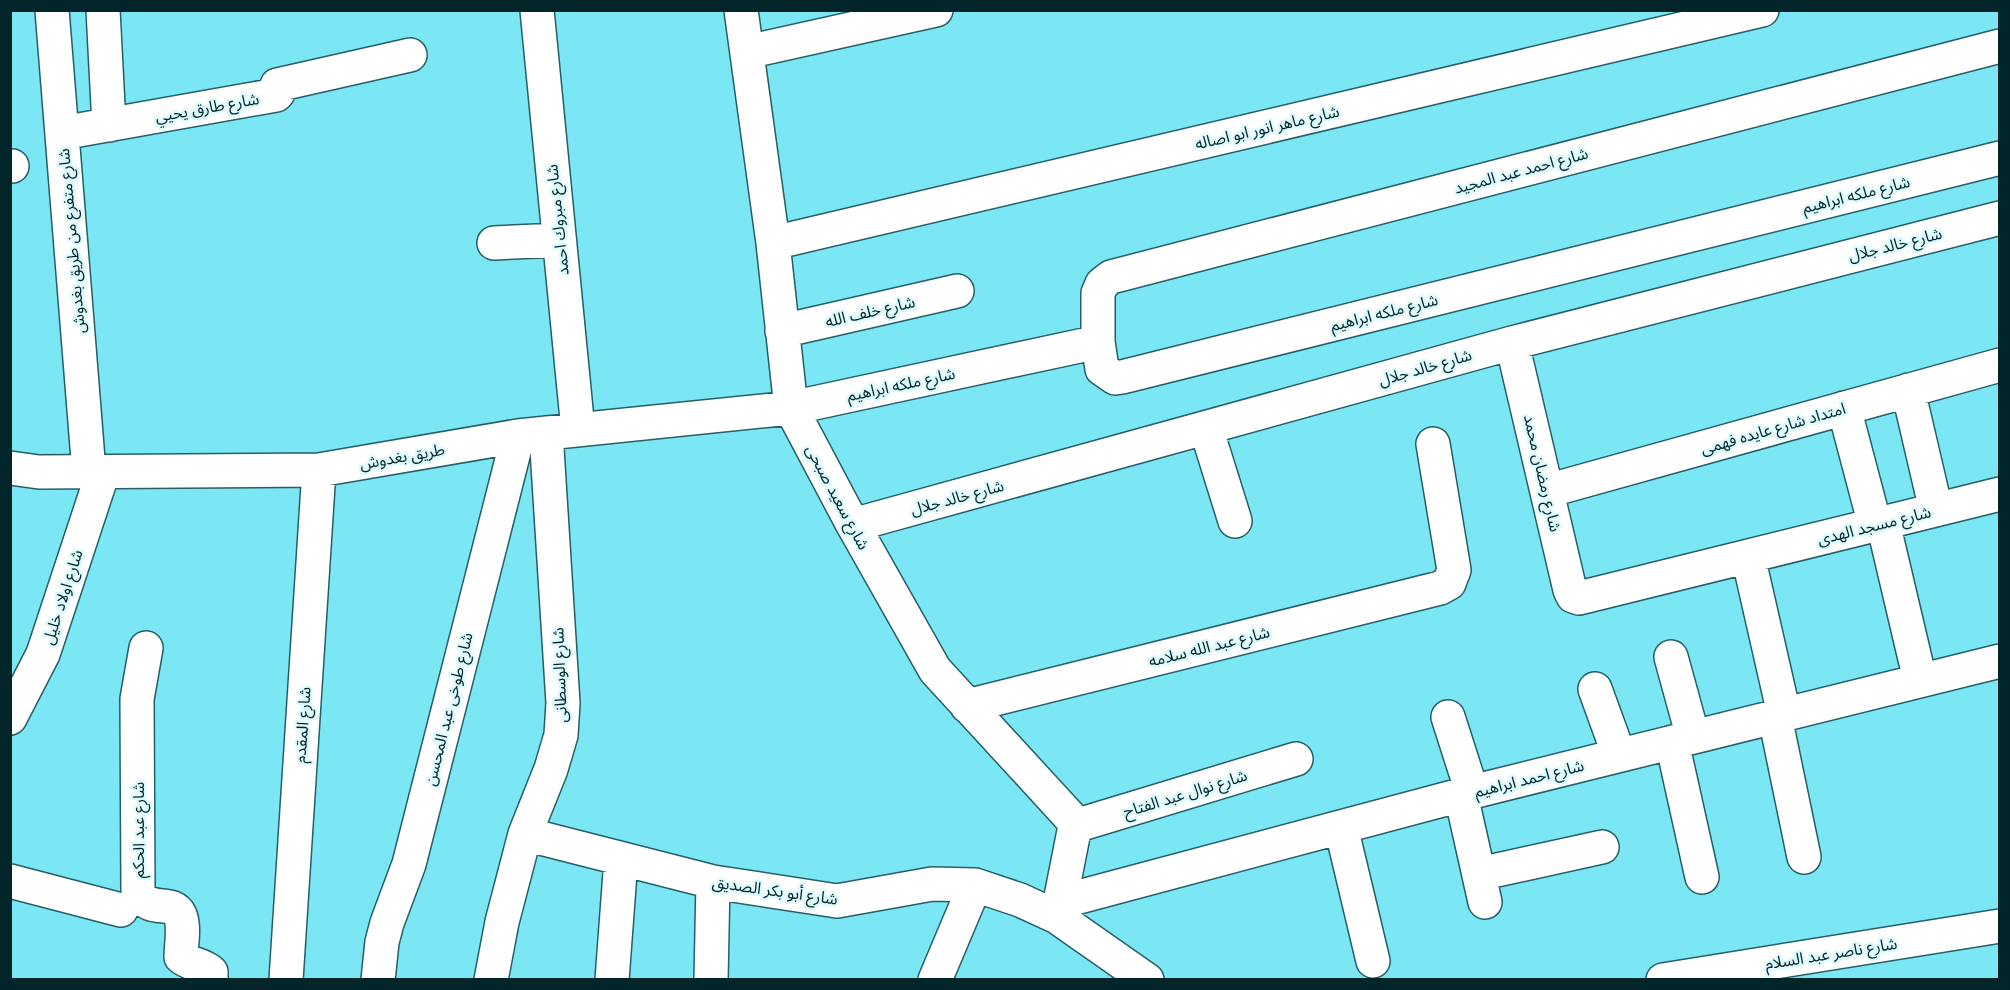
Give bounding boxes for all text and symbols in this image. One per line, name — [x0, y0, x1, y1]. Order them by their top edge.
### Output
street label: شارع طارق يحيي — [154, 89, 261, 129]
street label: شارع ماهر انور ابو اصاله — [1193, 102, 1342, 156]
street label: شارع احمد عبد المجيد — [1452, 143, 1591, 200]
street label: شارع متفرع من طريق بغدوش — [54, 147, 92, 334]
street label: شارع مبروك احمد — [542, 163, 576, 276]
street label: شارع ملكه ابراهيم — [1800, 172, 1913, 220]
street label: شارع خالد جلال — [1846, 224, 1945, 268]
street label: شارع ملكه ابراهيم — [1328, 290, 1441, 338]
street label: شارع خلف الله — [823, 292, 917, 334]
street label: شارع خالد جلال — [1376, 345, 1475, 393]
street label: شارع ملكه ابراهيم — [845, 364, 958, 408]
street label: امتداد شارع عايده فهمى — [1698, 399, 1849, 461]
street label: شارع رمضان محمد — [1517, 413, 1565, 534]
street label: طريق بغدوش — [358, 440, 446, 474]
street label: شارع سعيد صبحى — [799, 441, 873, 554]
street label: شارع خالد جلال — [908, 476, 1007, 522]
street label: شارع مسجد الهدى — [1815, 502, 1934, 552]
street label: شارع اولاد خليل — [38, 547, 90, 648]
street label: شارع عبد الله سلامه — [1147, 622, 1272, 674]
street label: شارع الوسطانى — [548, 627, 574, 723]
street label: شارع طوخى عبد المحسن — [420, 630, 480, 788]
street label: شارع المقدم — [290, 686, 318, 764]
street label: شارع احمد ابراهيم — [1472, 756, 1587, 804]
street label: شارع نوال عبد الفتاح — [1121, 766, 1250, 824]
street label: شارع عبد الحكم — [129, 782, 151, 878]
street label: شارع أبو بكر الصديق — [710, 872, 839, 912]
street label: شارع ناصر عبد السلام — [1764, 934, 1899, 976]

